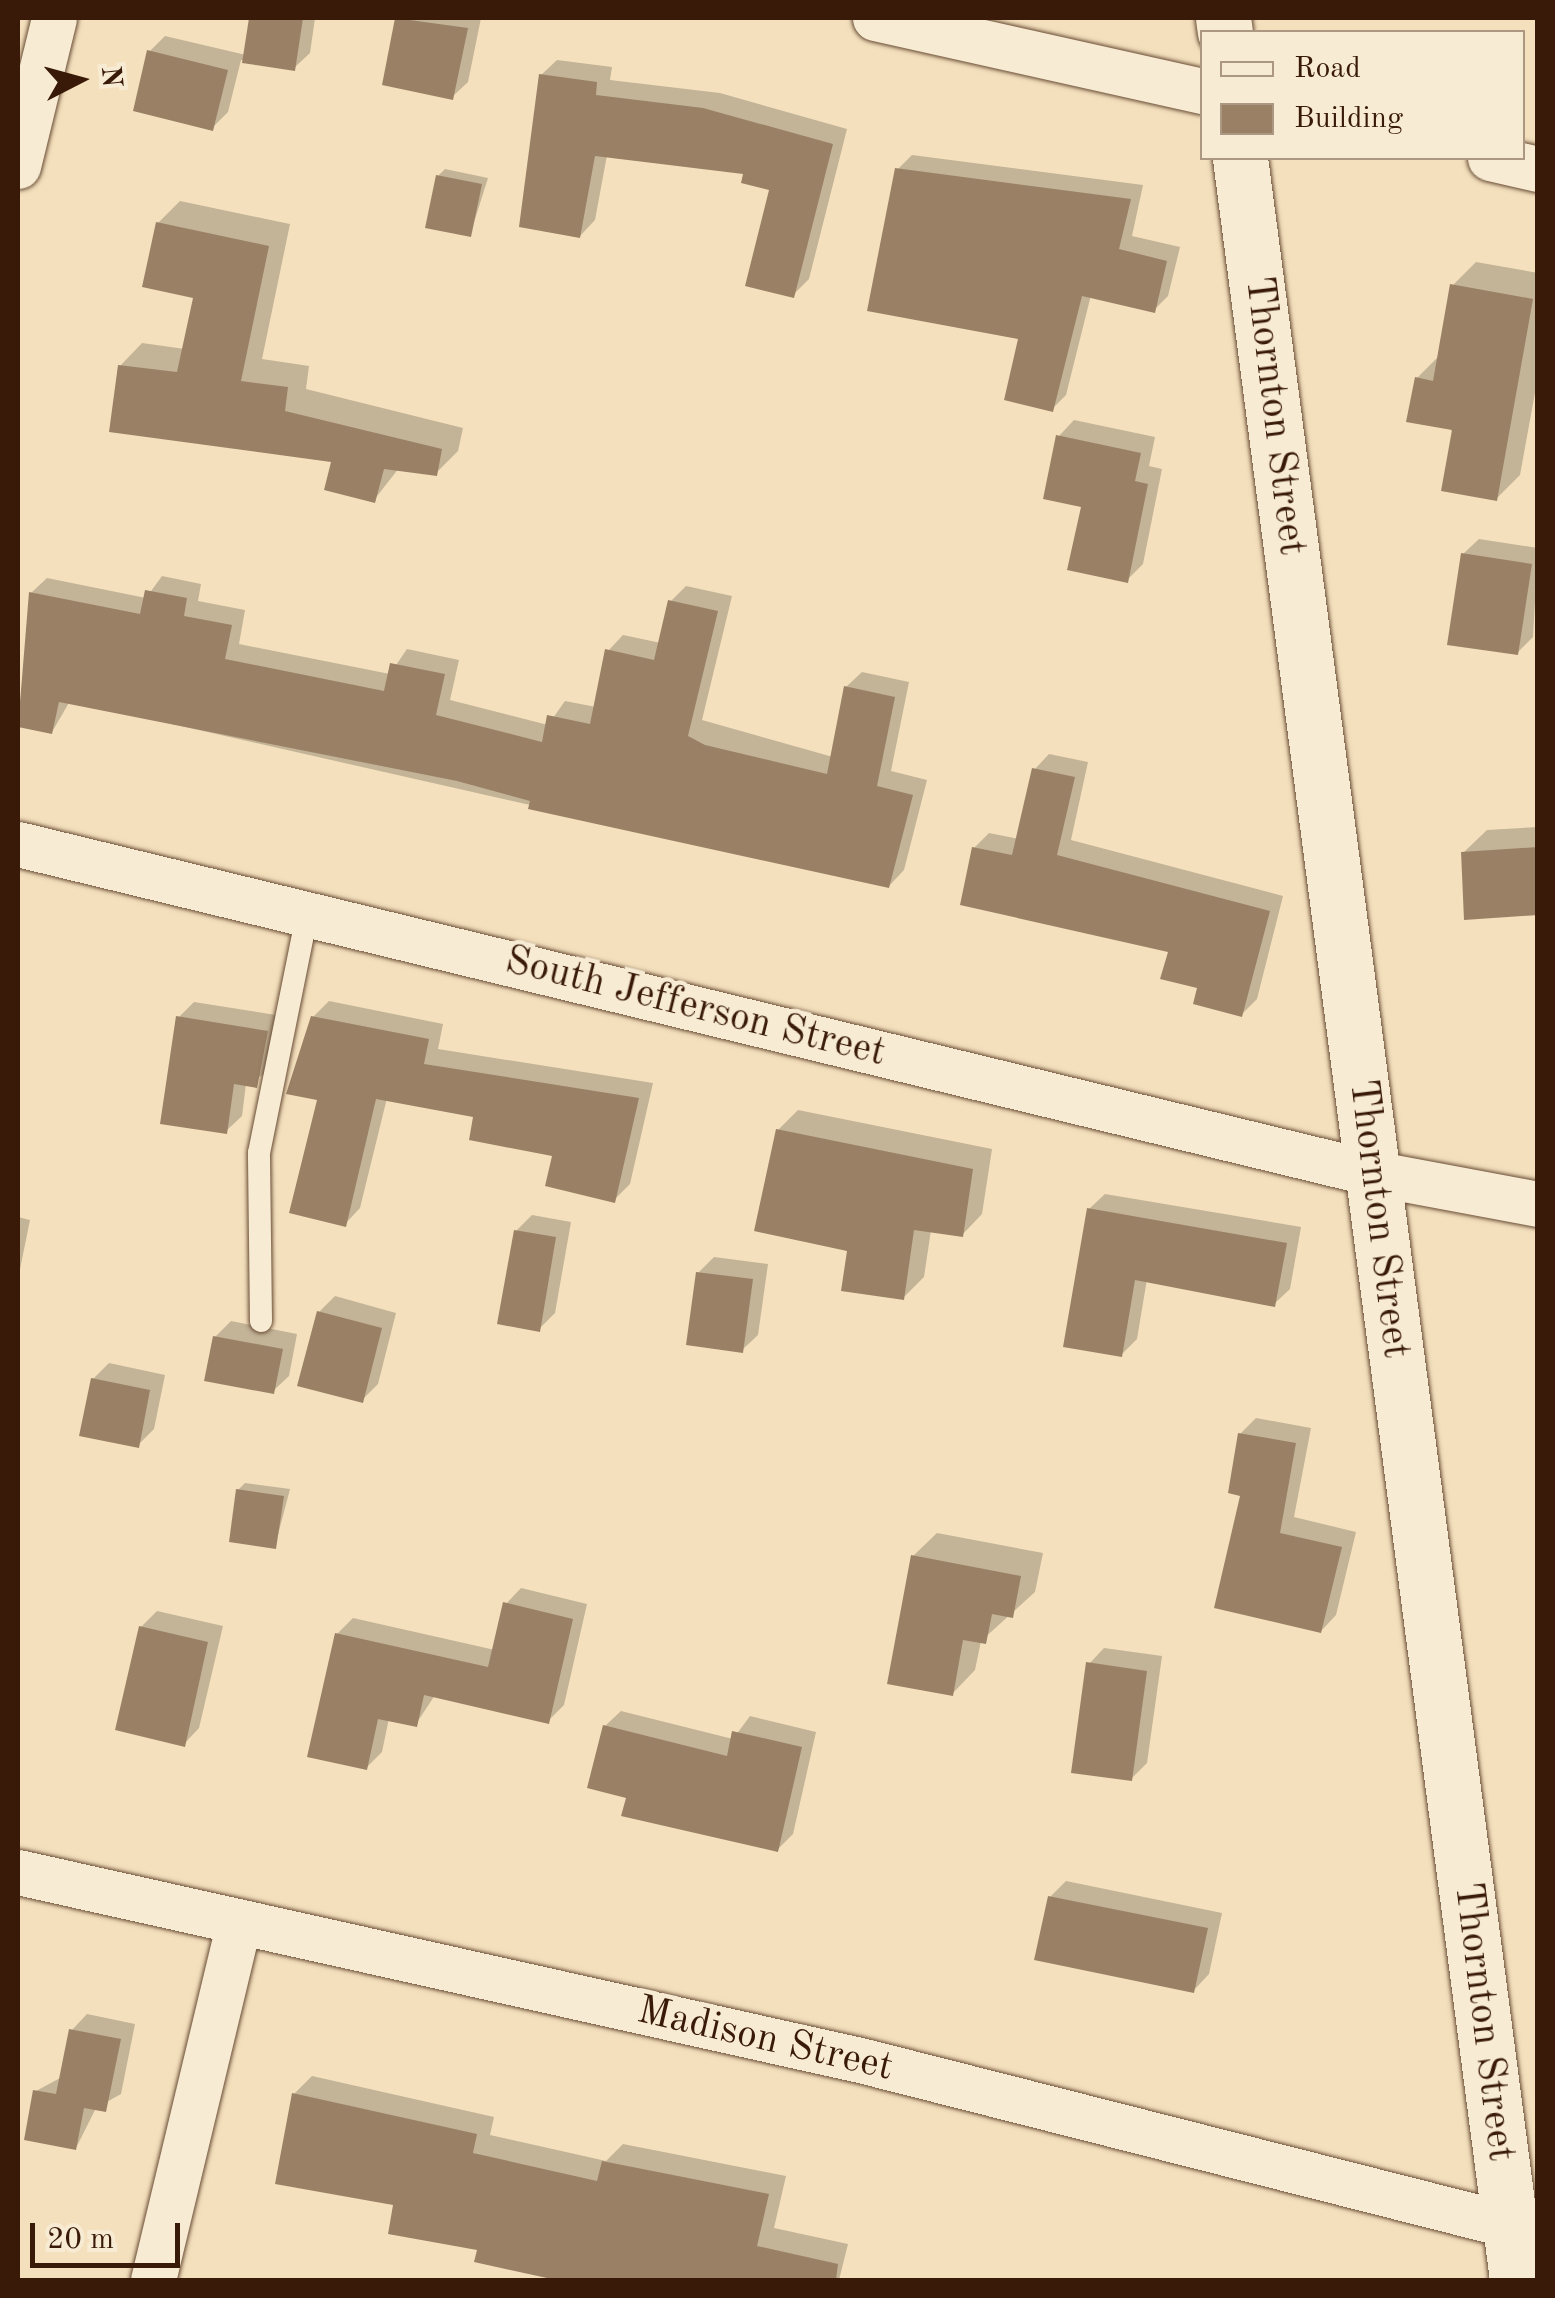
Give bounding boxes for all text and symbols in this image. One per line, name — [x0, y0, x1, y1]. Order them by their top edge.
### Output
north arrow — [30, 30, 130, 130]
legend — [1200, 30, 1525, 160]
text: Road — [1294, 54, 1361, 84]
text: N — [95, 65, 125, 89]
text: Building — [1294, 104, 1403, 134]
street label: Thornton Street — [1233, 274, 1315, 558]
street label: South Jefferson Street — [500, 938, 890, 1078]
street label: Thornton Street — [1337, 1077, 1419, 1361]
street label: Thornton Street — [1442, 1880, 1524, 2164]
street label: Madison Street — [632, 1987, 898, 2093]
scale bar — [35, 2203, 185, 2265]
text: 20 m — [47, 2225, 114, 2255]

